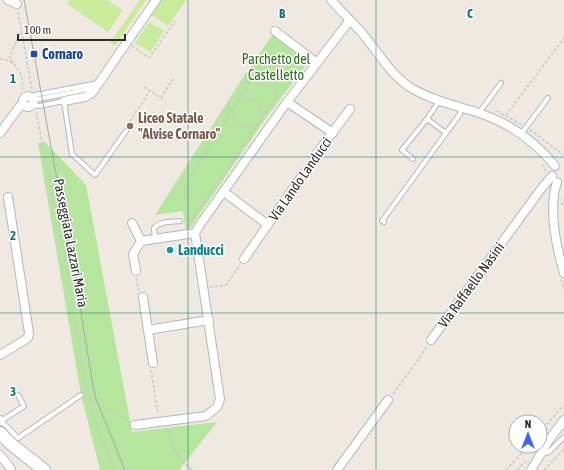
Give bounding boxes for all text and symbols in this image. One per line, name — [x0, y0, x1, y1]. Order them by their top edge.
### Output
text: B — [279, 6, 286, 21]
text: C — [467, 6, 473, 21]
scale bar — [18, 16, 125, 42]
text: 100 m — [24, 23, 51, 37]
place label: Cornaro — [42, 46, 83, 62]
marker: Cornaro — [29, 49, 39, 59]
park label: Parchetto del Castelletto — [242, 51, 311, 83]
text: 1 — [10, 71, 16, 86]
place label: Liceo Statale "Alvise Cornaro" — [138, 110, 221, 142]
marker: Liceo Statale "Alvise Cornaro" — [125, 121, 135, 131]
street label: Via Lando Landucci — [265, 134, 335, 224]
street label: Passeggiata Lazzari Maria — [51, 177, 91, 309]
text: 2 — [10, 228, 16, 243]
street label: Via Raffaello Nasini — [435, 239, 507, 331]
place label: Landucci — [178, 242, 224, 258]
marker: Landucci — [165, 245, 175, 255]
text: 3 — [10, 384, 16, 399]
north arrow — [508, 414, 548, 454]
text: N — [525, 418, 531, 430]

